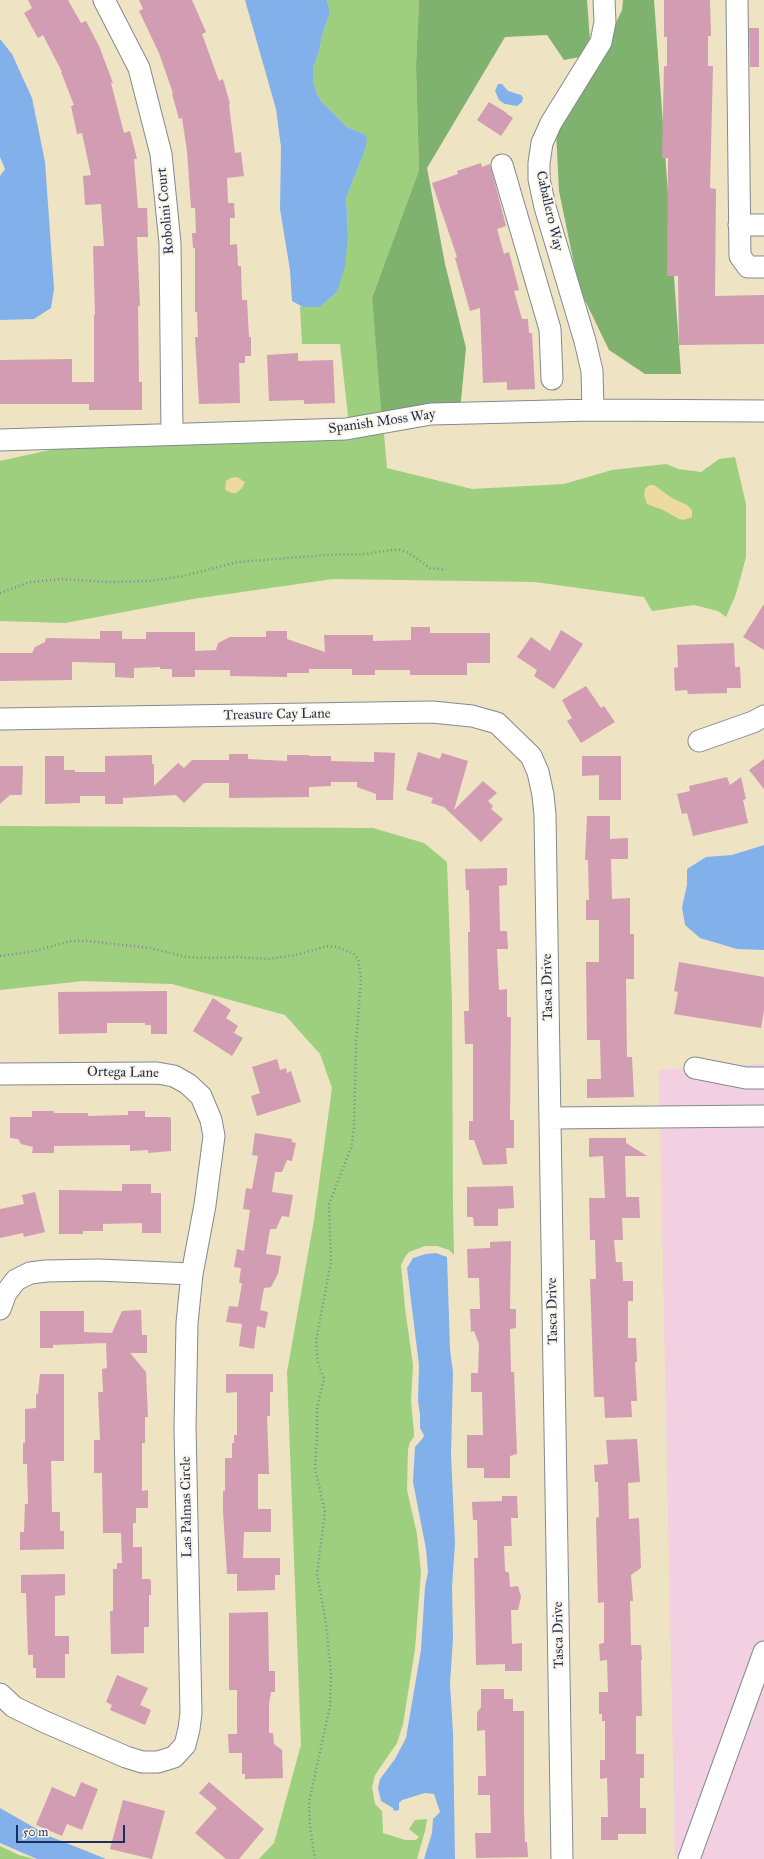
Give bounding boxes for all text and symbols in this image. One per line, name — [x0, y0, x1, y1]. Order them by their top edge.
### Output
street label: Robolini Court — [154, 167, 178, 255]
street label: Caballero Way — [532, 169, 566, 253]
street label: Spanish Moss Way — [327, 406, 437, 438]
street label: Treasure Cay Lane — [223, 706, 331, 724]
street label: Tasca Drive — [539, 953, 557, 1021]
street label: Ortega Lane — [87, 1064, 159, 1082]
street label: Tasca Drive — [544, 1277, 562, 1345]
street label: Las Palmas Circle — [178, 1456, 196, 1558]
street label: Tasca Drive — [550, 1601, 568, 1669]
scale bar — [18, 1817, 127, 1843]
text: 50 m — [23, 1825, 48, 1839]

